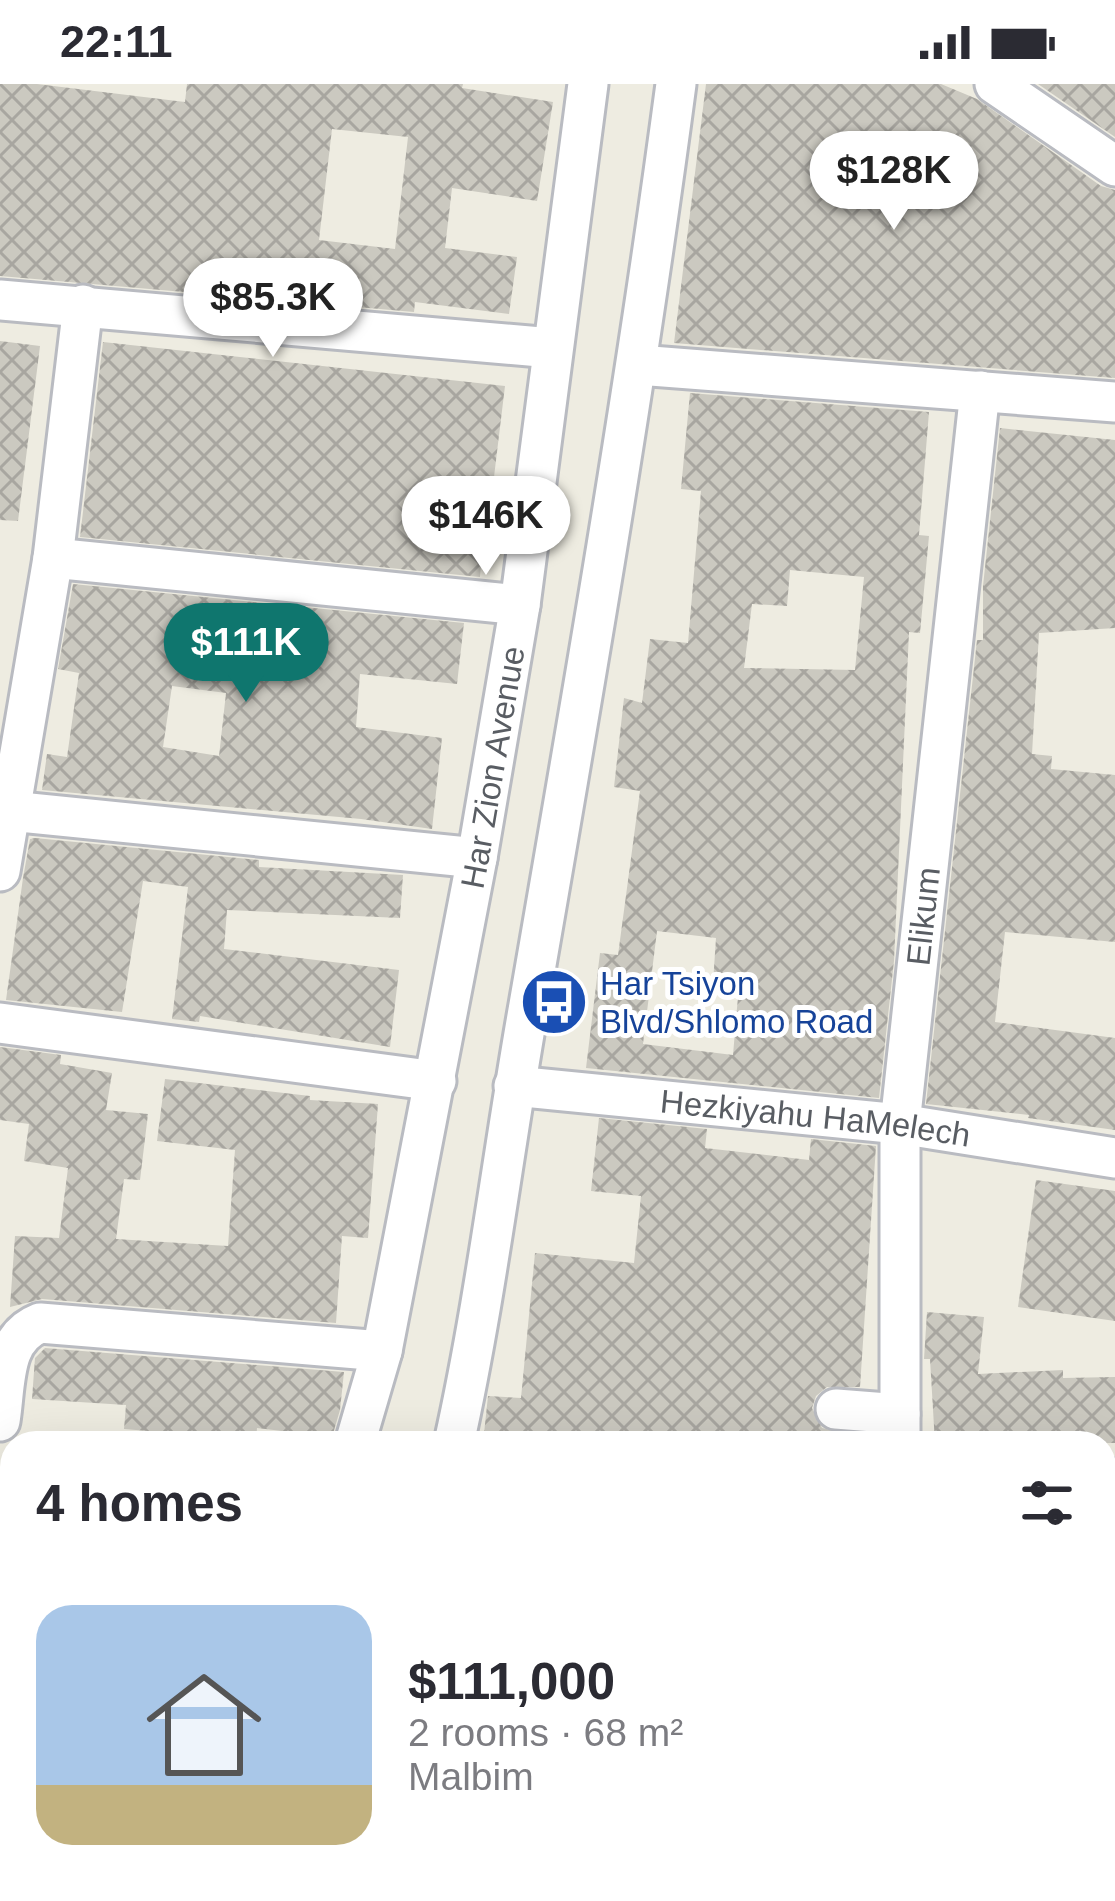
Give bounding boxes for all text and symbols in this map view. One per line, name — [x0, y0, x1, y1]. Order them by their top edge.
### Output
text: 22:11 — [60, 16, 173, 67]
pin: $128K — [810, 131, 978, 233]
text: $128K — [837, 148, 951, 191]
pin: $85.3K — [175, 258, 371, 360]
text: $85.3K — [210, 275, 336, 318]
pin: $146K — [402, 476, 570, 578]
text: $146K — [429, 493, 543, 536]
pin: $111K — [162, 603, 330, 705]
text: $111K — [191, 620, 301, 663]
street label: Har Zion Avenue — [454, 643, 532, 892]
street label: Elikum — [899, 865, 947, 968]
place label: Har Tsiyon Blvd/Shlomo Road — [600, 965, 873, 1040]
bus stop icon: Har Tsiyon Blvd/Shlomo Road — [519, 967, 589, 1037]
street label: Hezkiyahu HaMelech — [658, 1082, 973, 1154]
icon: filters — [1014, 1470, 1080, 1536]
text: 4 homes — [36, 1475, 243, 1532]
icon: home — [132, 1653, 276, 1797]
text: $111,000 — [408, 1653, 615, 1710]
text: 2 rooms · 68 m² — [408, 1711, 683, 1754]
text: Malbim — [408, 1755, 534, 1798]

